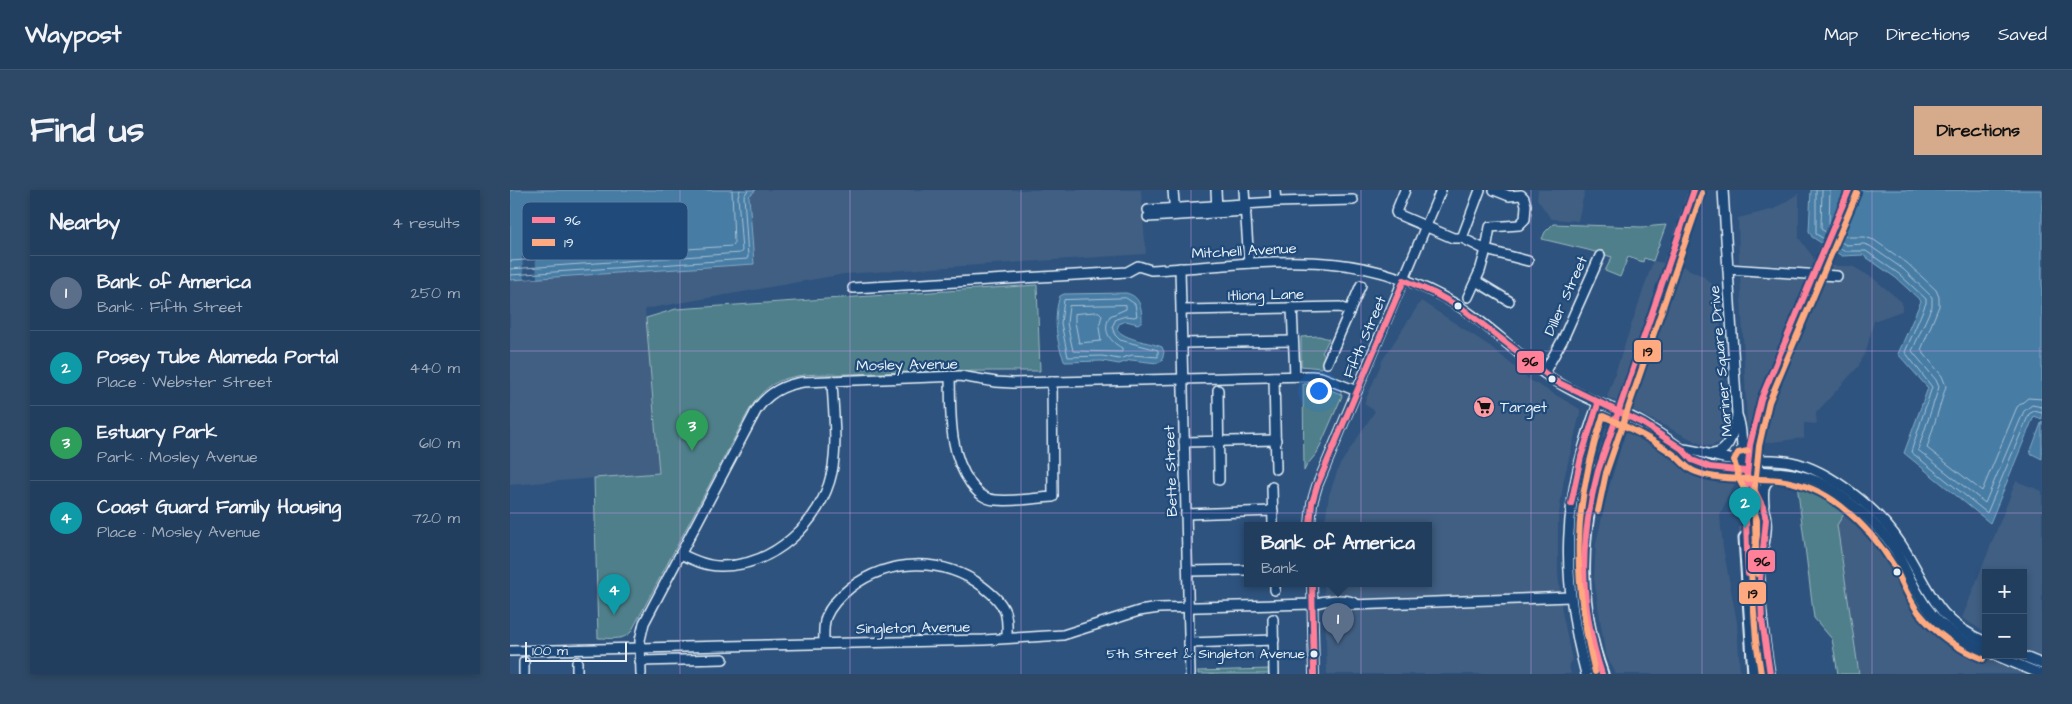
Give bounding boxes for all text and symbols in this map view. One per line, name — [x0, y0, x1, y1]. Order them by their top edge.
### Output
text: Waypost — [25, 18, 122, 52]
text: Map — [1824, 22, 1858, 47]
text: Directions — [1886, 22, 1970, 47]
text: Saved — [1998, 22, 2047, 47]
text: Find us — [30, 106, 144, 155]
button: Directions — [1914, 106, 2042, 155]
legend — [522, 202, 688, 260]
text: Nearby — [50, 208, 120, 237]
text: 96 — [564, 211, 581, 231]
text: 4 results — [392, 212, 460, 234]
text: 19 — [564, 233, 574, 253]
street label: Mitchell Avenue — [1191, 238, 1297, 264]
street label: Diller Street — [1539, 253, 1593, 339]
text: Bank of America — [97, 269, 251, 296]
text: 1 — [65, 282, 67, 304]
text: 250 m — [411, 282, 460, 304]
street label: Itliong Lane — [1228, 284, 1304, 307]
street label: Mariner Square Drive — [1704, 285, 1738, 437]
street label: Fifth Street — [1338, 293, 1392, 381]
text: Bank · Fifth Street — [97, 296, 243, 318]
unlabelled marker — [1453, 301, 1463, 311]
line badge: 19 — [1633, 339, 1662, 363]
text: 19 — [1643, 342, 1653, 362]
text: Posey Tube Alameda Portal — [97, 344, 338, 371]
line badge: 96 — [1516, 350, 1545, 374]
text: 96 — [1522, 352, 1539, 372]
street label: Mosley Avenue — [856, 354, 958, 377]
text: 2 — [61, 357, 71, 379]
text: 440 m — [409, 357, 460, 379]
text: Place · Webster Street — [97, 371, 272, 393]
unlabelled marker — [1547, 374, 1557, 384]
your location — [1306, 378, 1332, 404]
supermarket icon: Target — [1472, 395, 1496, 419]
place label: Target — [1500, 397, 1547, 419]
pin: 3 — [676, 410, 708, 451]
text: Estuary Park — [97, 419, 217, 446]
street label: Bette Street — [1159, 425, 1183, 517]
text: 3 — [62, 432, 70, 454]
text: 610 m — [419, 432, 460, 454]
text: Park · Mosley Avenue — [97, 446, 258, 468]
pin: 2 — [1729, 487, 1761, 528]
text: Coast Guard Family Housing — [97, 494, 341, 521]
text: 4 — [61, 507, 71, 529]
text: 720 m — [412, 507, 460, 529]
text: Place · Mosley Avenue — [97, 521, 260, 543]
popup — [1244, 522, 1432, 587]
text: Bank of America — [1261, 530, 1415, 557]
line badge: 96 — [1747, 549, 1776, 573]
text: 96 — [1754, 552, 1771, 572]
text: Bank — [1261, 557, 1298, 579]
unlabelled marker — [1892, 567, 1902, 577]
map controls — [1982, 569, 2027, 659]
button: + — [1982, 569, 2027, 614]
pin: 4 — [598, 574, 630, 615]
line badge: 19 — [1738, 581, 1767, 605]
text: 19 — [1748, 584, 1758, 604]
pin: 1 — [1322, 603, 1354, 644]
button: − — [1982, 614, 2027, 659]
street label: Singleton Avenue — [856, 617, 970, 640]
scale bar — [525, 639, 628, 662]
text: 100 m — [532, 641, 568, 661]
place label: 5th Street & Singleton Avenue — [1106, 644, 1305, 664]
marker: 5th Street & Singleton Avenue — [1309, 649, 1319, 659]

